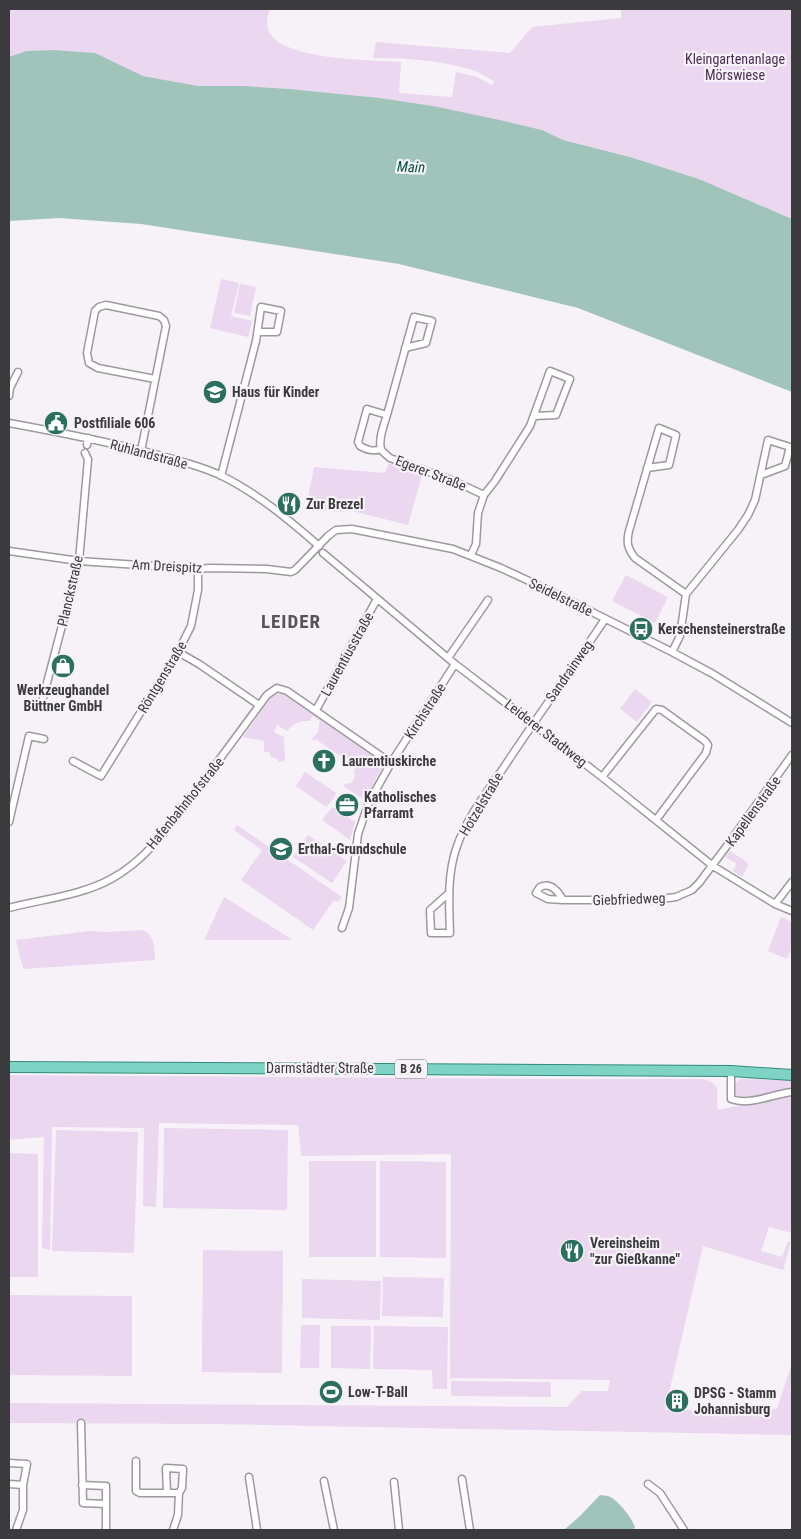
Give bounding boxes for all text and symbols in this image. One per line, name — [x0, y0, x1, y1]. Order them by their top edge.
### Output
park label: Kleingartenanlage Mörswiese — [685, 51, 785, 83]
water label: Main — [397, 158, 425, 176]
school or university icon: Haus für Kinder — [202, 379, 228, 405]
place label: Haus für Kinder — [232, 384, 320, 400]
public building icon: Postfiliale 606 — [43, 410, 69, 436]
place label: Postfiliale 606 — [74, 415, 155, 431]
street label: Ruhlandstraße — [108, 436, 190, 472]
street label: Egerer Straße — [393, 452, 469, 494]
restaurant icon: Zur Brezel — [276, 491, 302, 517]
place label: Zur Brezel — [306, 496, 364, 512]
street label: Planckstraße — [54, 554, 86, 628]
street label: Am Dreispitz — [131, 556, 203, 576]
street label: Seidelstraße — [527, 575, 596, 619]
street label: Laurentiusstraße — [317, 609, 377, 699]
district label: LEIDER — [261, 610, 321, 633]
bus stop icon: Kerschensteinerstraße — [628, 616, 654, 642]
place label: Kerschensteinerstraße — [658, 621, 786, 637]
street label: Sandrainweg — [542, 637, 596, 705]
street label: Röntgenstraße — [134, 638, 190, 716]
shop icon: Werkzeughandel Büttner GmbH — [50, 653, 76, 679]
street label: Kirchstraße — [401, 680, 449, 742]
place label: Werkzeughandel Büttner GmbH — [17, 682, 109, 714]
street label: Leiderer Stadtweg — [502, 696, 590, 770]
church icon: Laurentiuskirche — [311, 748, 337, 774]
place label: Laurentiuskirche — [342, 753, 436, 769]
street label: Hafenbahnhofstraße — [143, 754, 227, 852]
street label: Hotzelstraße — [456, 769, 506, 838]
street label: Kapellenstraße — [722, 773, 784, 849]
place label: Katholisches Pfarramt — [364, 789, 436, 821]
office icon: Katholisches Pfarramt — [334, 792, 360, 818]
school or university icon: Erthal-Grundschule — [268, 836, 294, 862]
place label: Erthal-Grundschule — [298, 841, 407, 857]
street label: Giebfriedweg — [592, 890, 666, 908]
street label: Darmstädter Straße — [266, 1060, 374, 1076]
road number: B 26 — [395, 1060, 427, 1078]
place label: Vereinsheim "zur Gießkanne" — [590, 1235, 680, 1267]
restaurant icon: Vereinsheim "zur Gießkanne" — [559, 1238, 585, 1264]
sports icon: Low-T-Ball — [318, 1379, 344, 1405]
place label: Low-T-Ball — [348, 1384, 408, 1400]
place label: DPSG - Stamm Johannisburg — [694, 1385, 776, 1417]
building icon: DPSG - Stamm Johannisburg — [664, 1388, 690, 1414]

